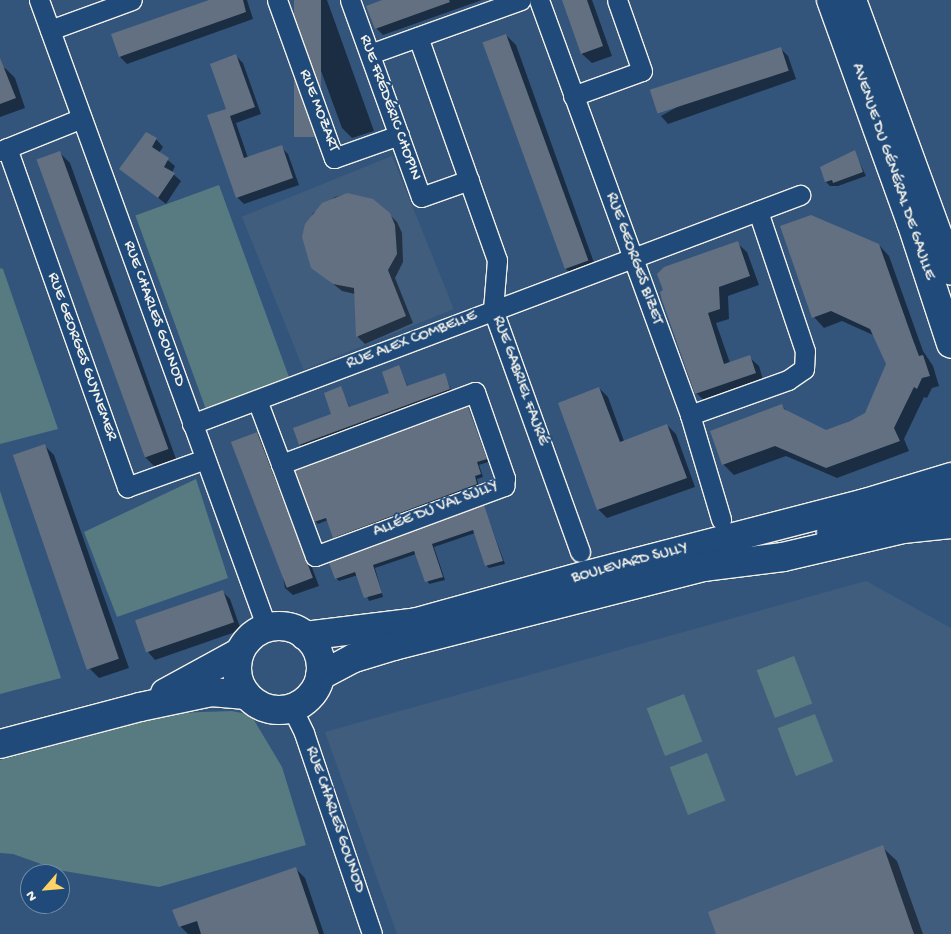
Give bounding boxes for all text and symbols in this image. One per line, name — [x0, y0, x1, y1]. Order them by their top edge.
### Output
street label: RUE FRÉDÉRIC CHOPIN — [354, 33, 424, 183]
street label: AVENUE DU GÉNÉRAL DE GAULLE — [846, 61, 938, 283]
street label: RUE MOZART — [294, 67, 342, 155]
street label: RUE GEORGES BIZET — [600, 190, 666, 328]
street label: RUE CHARLES GOUNOD — [118, 239, 188, 389]
street label: RUE GEORGES GUYNEMER — [42, 270, 120, 444]
street label: RUE ALEX COMBELLE — [344, 307, 480, 375]
street label: RUE GABRIEL FAURÉ — [487, 314, 551, 448]
street label: ALLÉE DU VAL SULLY — [371, 477, 501, 543]
street label: BOULEVARD SULLY — [570, 539, 690, 589]
street label: RUE CHARLES GOUNOD — [300, 744, 368, 896]
north arrow — [20, 864, 70, 914]
text: N — [22, 888, 42, 904]

